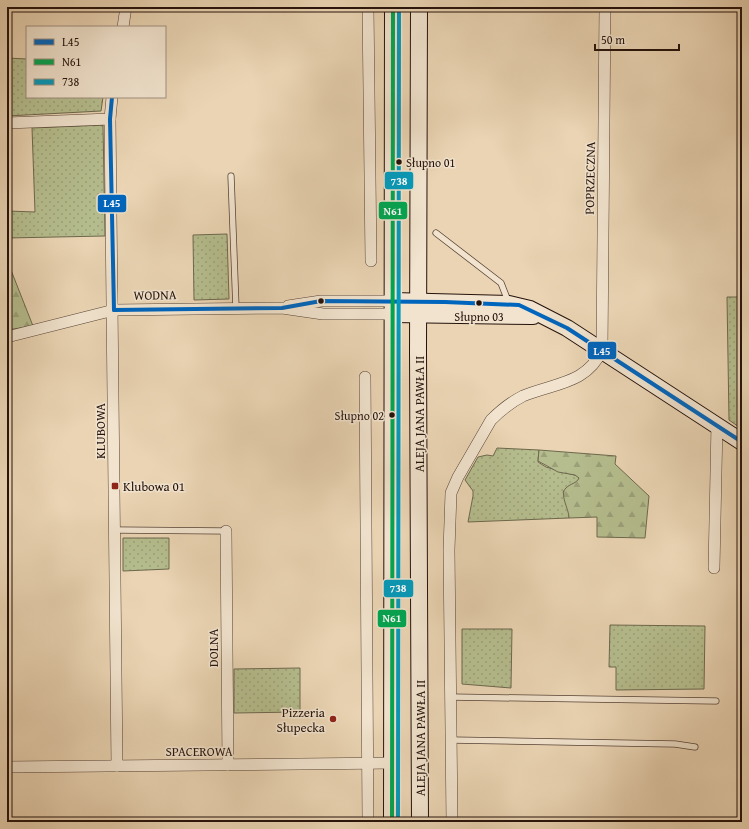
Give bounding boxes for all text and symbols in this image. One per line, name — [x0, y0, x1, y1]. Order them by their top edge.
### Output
legend — [26, 26, 166, 98]
scale bar — [595, 26, 679, 52]
text: 50 m — [601, 31, 625, 48]
text: L45 — [62, 33, 80, 50]
text: N61 — [62, 53, 82, 70]
text: 738 — [62, 73, 80, 90]
street label: POPRZECZNA — [580, 141, 600, 215]
place label: Słupno 01 — [406, 154, 456, 171]
marker: Słupno 01 — [394, 157, 404, 167]
line badge: 738 — [384, 171, 414, 190]
text: 738 — [390, 173, 408, 189]
line badge: L45 — [97, 194, 127, 213]
text: L45 — [103, 195, 121, 211]
line badge: N61 — [378, 201, 408, 220]
text: N61 — [384, 203, 403, 219]
street label: WODNA — [133, 285, 177, 305]
unlabelled marker — [316, 296, 326, 306]
marker: Słupno 03 — [474, 298, 484, 308]
place label: Słupno 03 — [454, 308, 504, 325]
line badge: L45 — [587, 341, 617, 360]
text: L45 — [593, 343, 611, 359]
street label: ALEJA JANA PAWŁA II — [410, 356, 429, 472]
street label: KLUBOWA — [91, 403, 110, 459]
place label: Słupno 02 — [335, 407, 384, 424]
marker: Słupno 02 — [387, 410, 397, 420]
place label: Klubowa 01 — [123, 477, 185, 496]
marker: Klubowa 01 — [110, 481, 120, 491]
line badge: 738 — [383, 579, 414, 598]
text: 738 — [389, 580, 407, 596]
line badge: N61 — [377, 609, 407, 628]
text: N61 — [383, 610, 402, 626]
street label: DOLNA — [204, 629, 223, 667]
street label: ALEJA JANA PAWŁA II — [411, 680, 430, 796]
place label: Pizzeria Słupecka — [276, 703, 326, 737]
marker: Pizzeria Słupecka — [328, 714, 338, 724]
street label: SPACEROWA — [165, 742, 233, 761]

